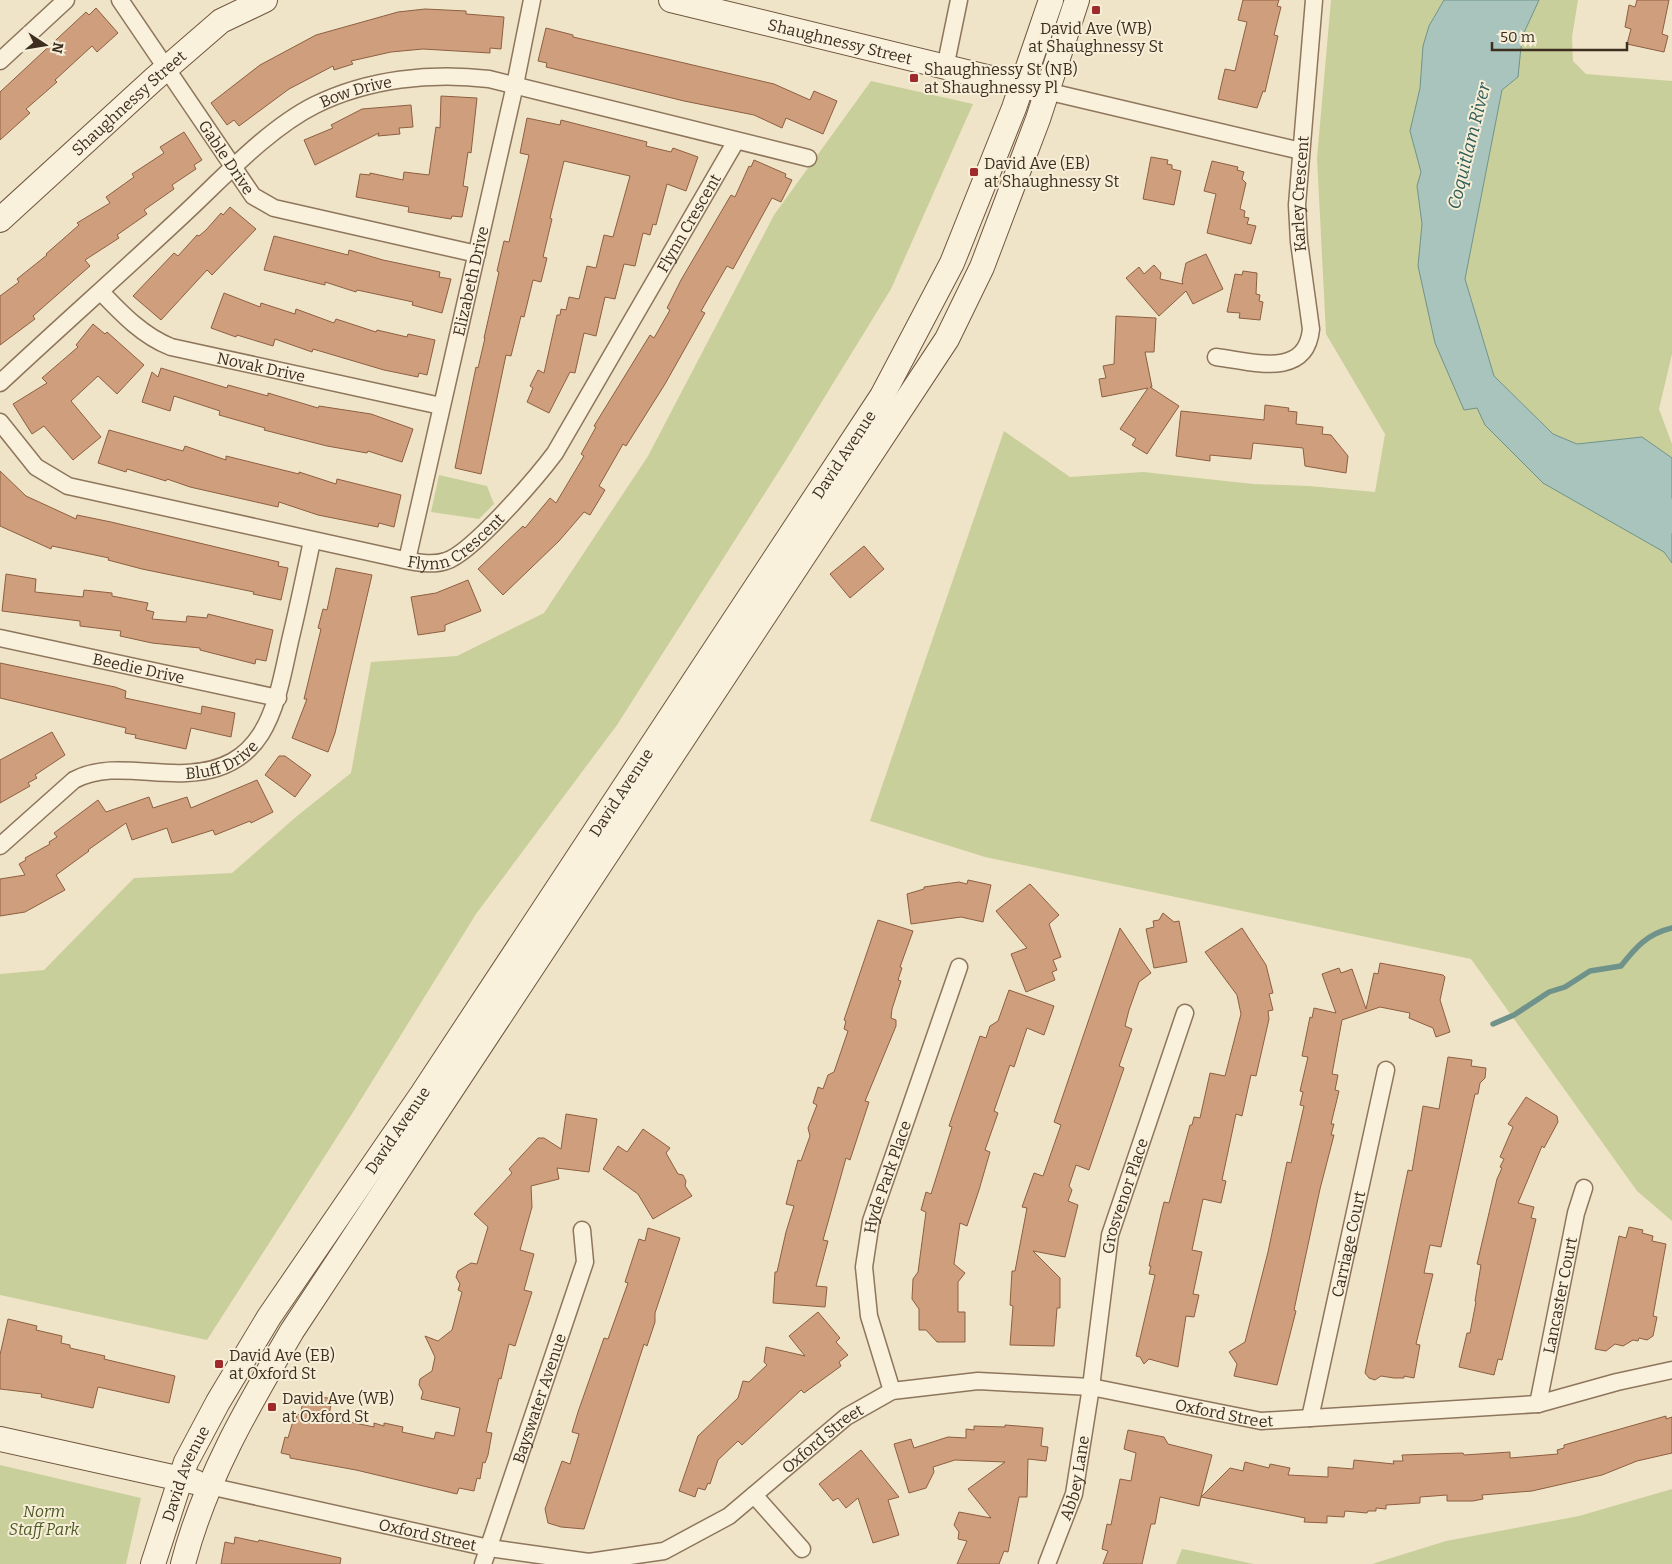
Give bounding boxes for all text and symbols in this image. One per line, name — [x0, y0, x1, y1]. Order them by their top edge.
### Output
marker: David Ave (WB) at Shaughnessy St — [1090, 4, 1102, 16]
street label: Shaughnessy Street — [766, 15, 914, 68]
place label: David Ave (WB) at Shaughnessy St — [1028, 19, 1164, 56]
north arrow — [20, 20, 70, 70]
scale bar — [1492, 20, 1627, 52]
text: 50 m — [1500, 28, 1536, 46]
text: N — [48, 41, 67, 55]
street label: Shaughnessy Street — [68, 46, 190, 160]
place label: Shaughnessy St (NB) at Shaughnessy Pl — [924, 60, 1078, 97]
street label: Bow Drive — [317, 72, 393, 112]
marker: Shaughnessy St (NB) at Shaughnessy Pl — [908, 72, 920, 84]
water label: Coquitlam River — [1443, 80, 1496, 212]
street label: Gable Drive — [194, 117, 258, 198]
street label: Karley Crescent — [1288, 135, 1313, 253]
place label: David Ave (EB) at Shaughnessy St — [984, 154, 1120, 191]
marker: David Ave (EB) at Shaughnessy St — [968, 166, 980, 178]
street label: Flynn Crescent — [653, 170, 725, 276]
street label: Elizabeth Drive — [449, 224, 493, 338]
street label: Novak Drive — [215, 348, 307, 386]
street label: David Avenue — [808, 407, 880, 502]
street label: Flynn Crescent — [406, 509, 508, 574]
street label: Beedie Drive — [91, 649, 186, 688]
street label: Bluff Drive — [185, 737, 262, 783]
street label: David Avenue — [585, 745, 657, 840]
street label: David Avenue — [361, 1083, 434, 1178]
street label: Hyde Park Place — [860, 1118, 915, 1235]
street label: Grosvenor Place — [1099, 1136, 1152, 1255]
street label: Carriage Court — [1328, 1189, 1369, 1299]
street label: Lancaster Court — [1539, 1235, 1581, 1355]
street label: Bayswater Avenue — [509, 1331, 570, 1466]
place label: David Ave (EB) at Oxford St — [229, 1346, 335, 1383]
marker: David Ave (EB) at Oxford St — [213, 1358, 225, 1370]
place label: David Ave (WB) at Oxford St — [282, 1389, 394, 1426]
street label: Oxford Street — [1173, 1395, 1274, 1431]
street label: Oxford Street — [778, 1400, 867, 1477]
marker: David Ave (WB) at Oxford St — [266, 1401, 278, 1413]
street label: David Avenue — [158, 1423, 213, 1524]
street label: Abbey Lane — [1056, 1434, 1093, 1523]
park label: Norm Staff Park — [9, 1502, 79, 1539]
street label: Oxford Street — [377, 1515, 478, 1555]

